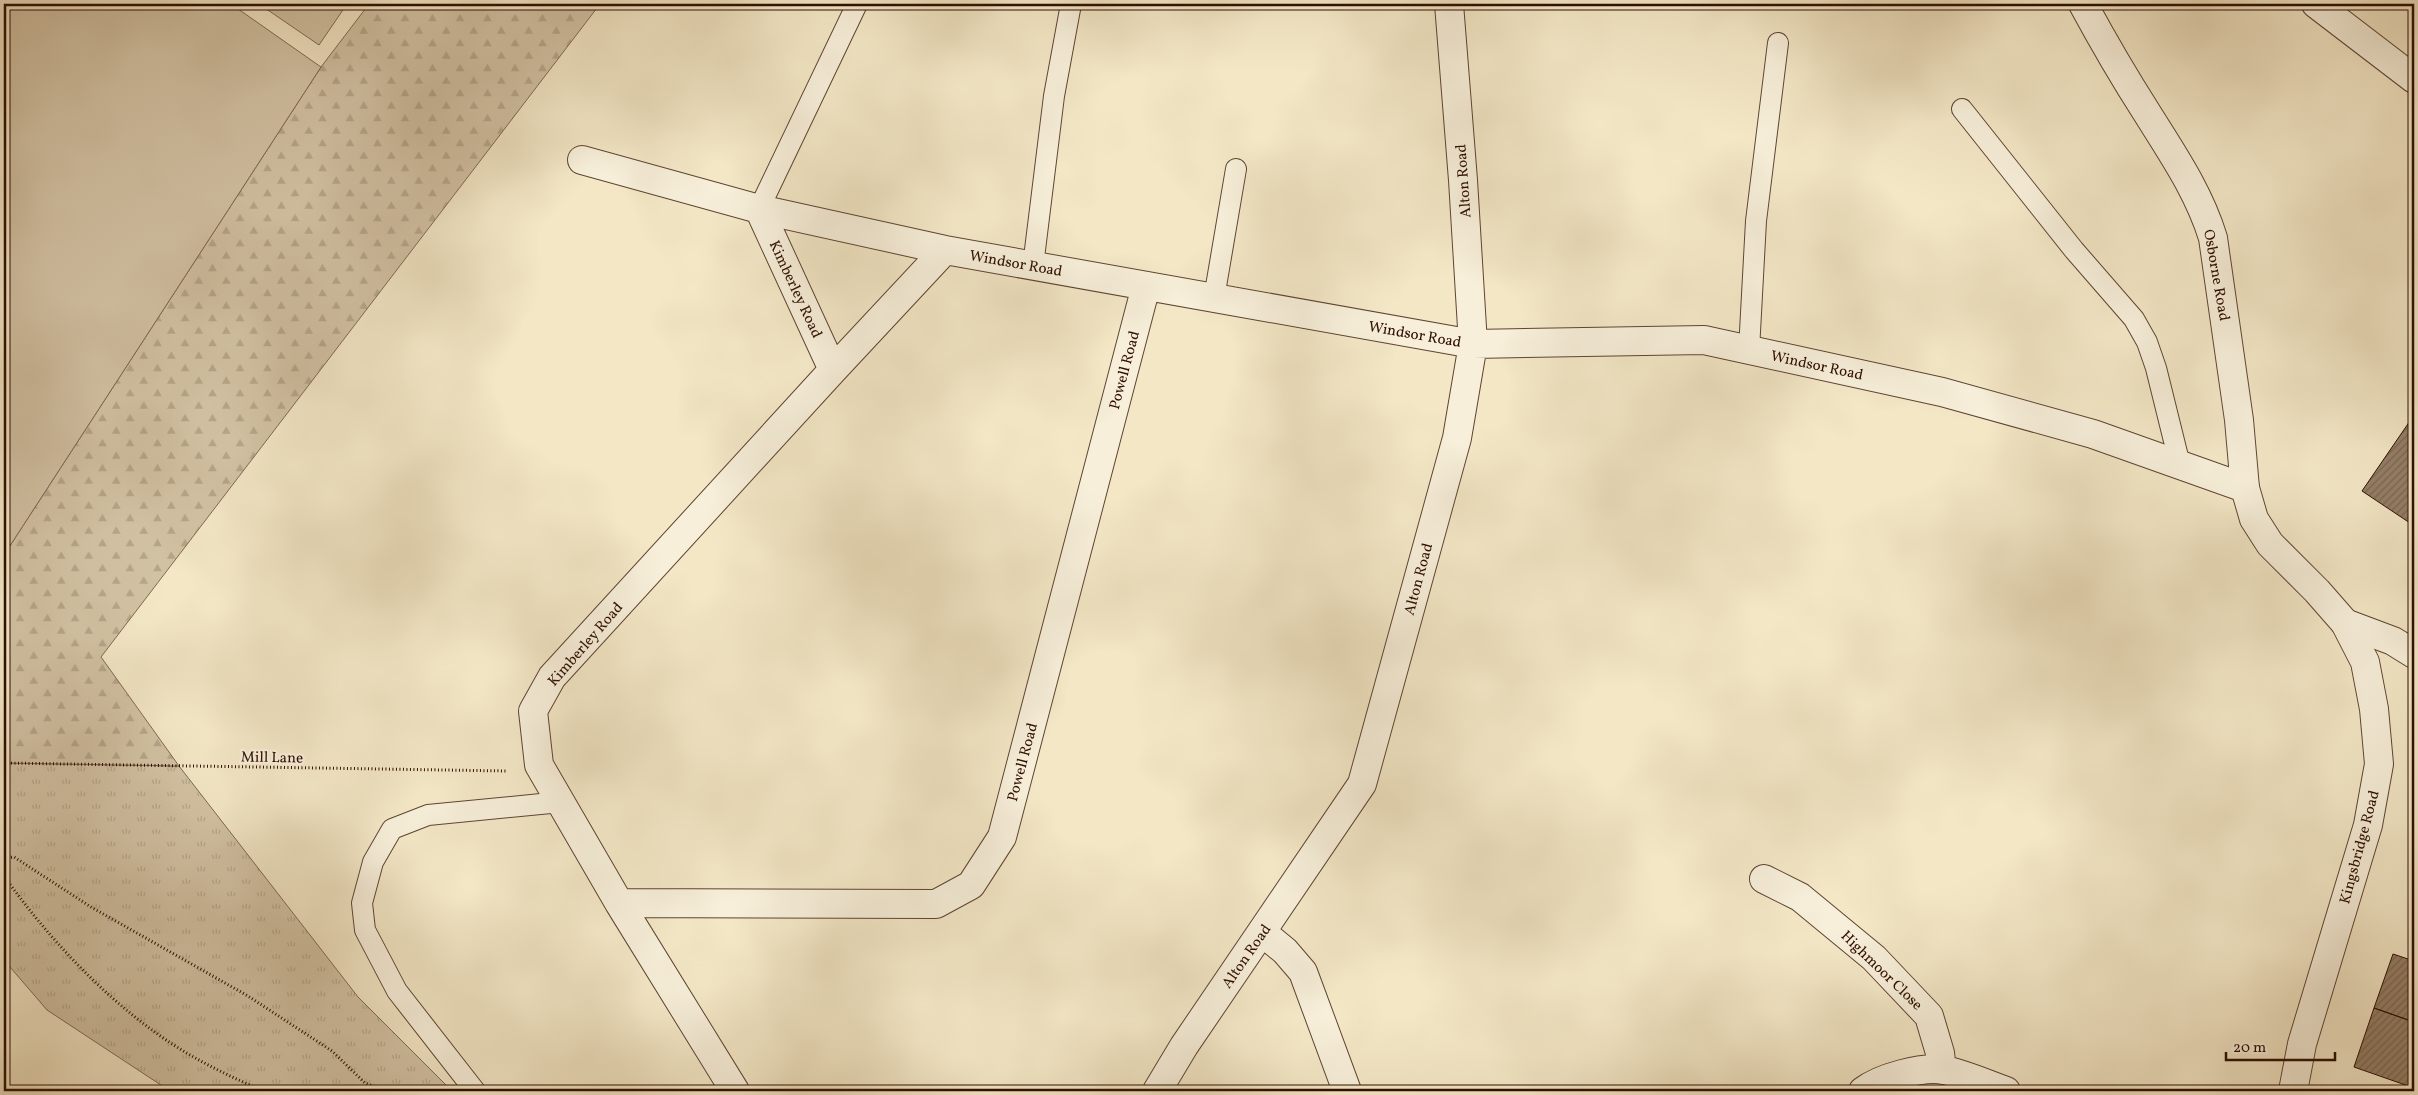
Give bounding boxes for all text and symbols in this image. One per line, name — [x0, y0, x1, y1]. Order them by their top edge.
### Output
street label: Alton Road — [1451, 143, 1478, 219]
street label: Osborne Road — [2197, 228, 2234, 323]
street label: Kimberley Road — [763, 237, 826, 342]
street label: Windsor Road — [968, 246, 1064, 283]
street label: Windsor Road — [1367, 317, 1463, 354]
street label: Powell Road — [1105, 329, 1146, 412]
street label: Windsor Road — [1768, 346, 1865, 387]
street label: Alton Road — [1400, 541, 1439, 618]
street label: Kimberley Road — [544, 598, 629, 692]
street label: Powell Road — [1003, 721, 1044, 804]
street label: Mill Lane — [241, 747, 303, 770]
street label: Kingsbridge Road — [2335, 788, 2386, 907]
street label: Alton Road — [1217, 921, 1277, 993]
street label: Highmoor Close — [1835, 926, 1927, 1016]
scale bar — [2226, 1030, 2334, 1062]
text: 20 m — [2233, 1038, 2266, 1059]

